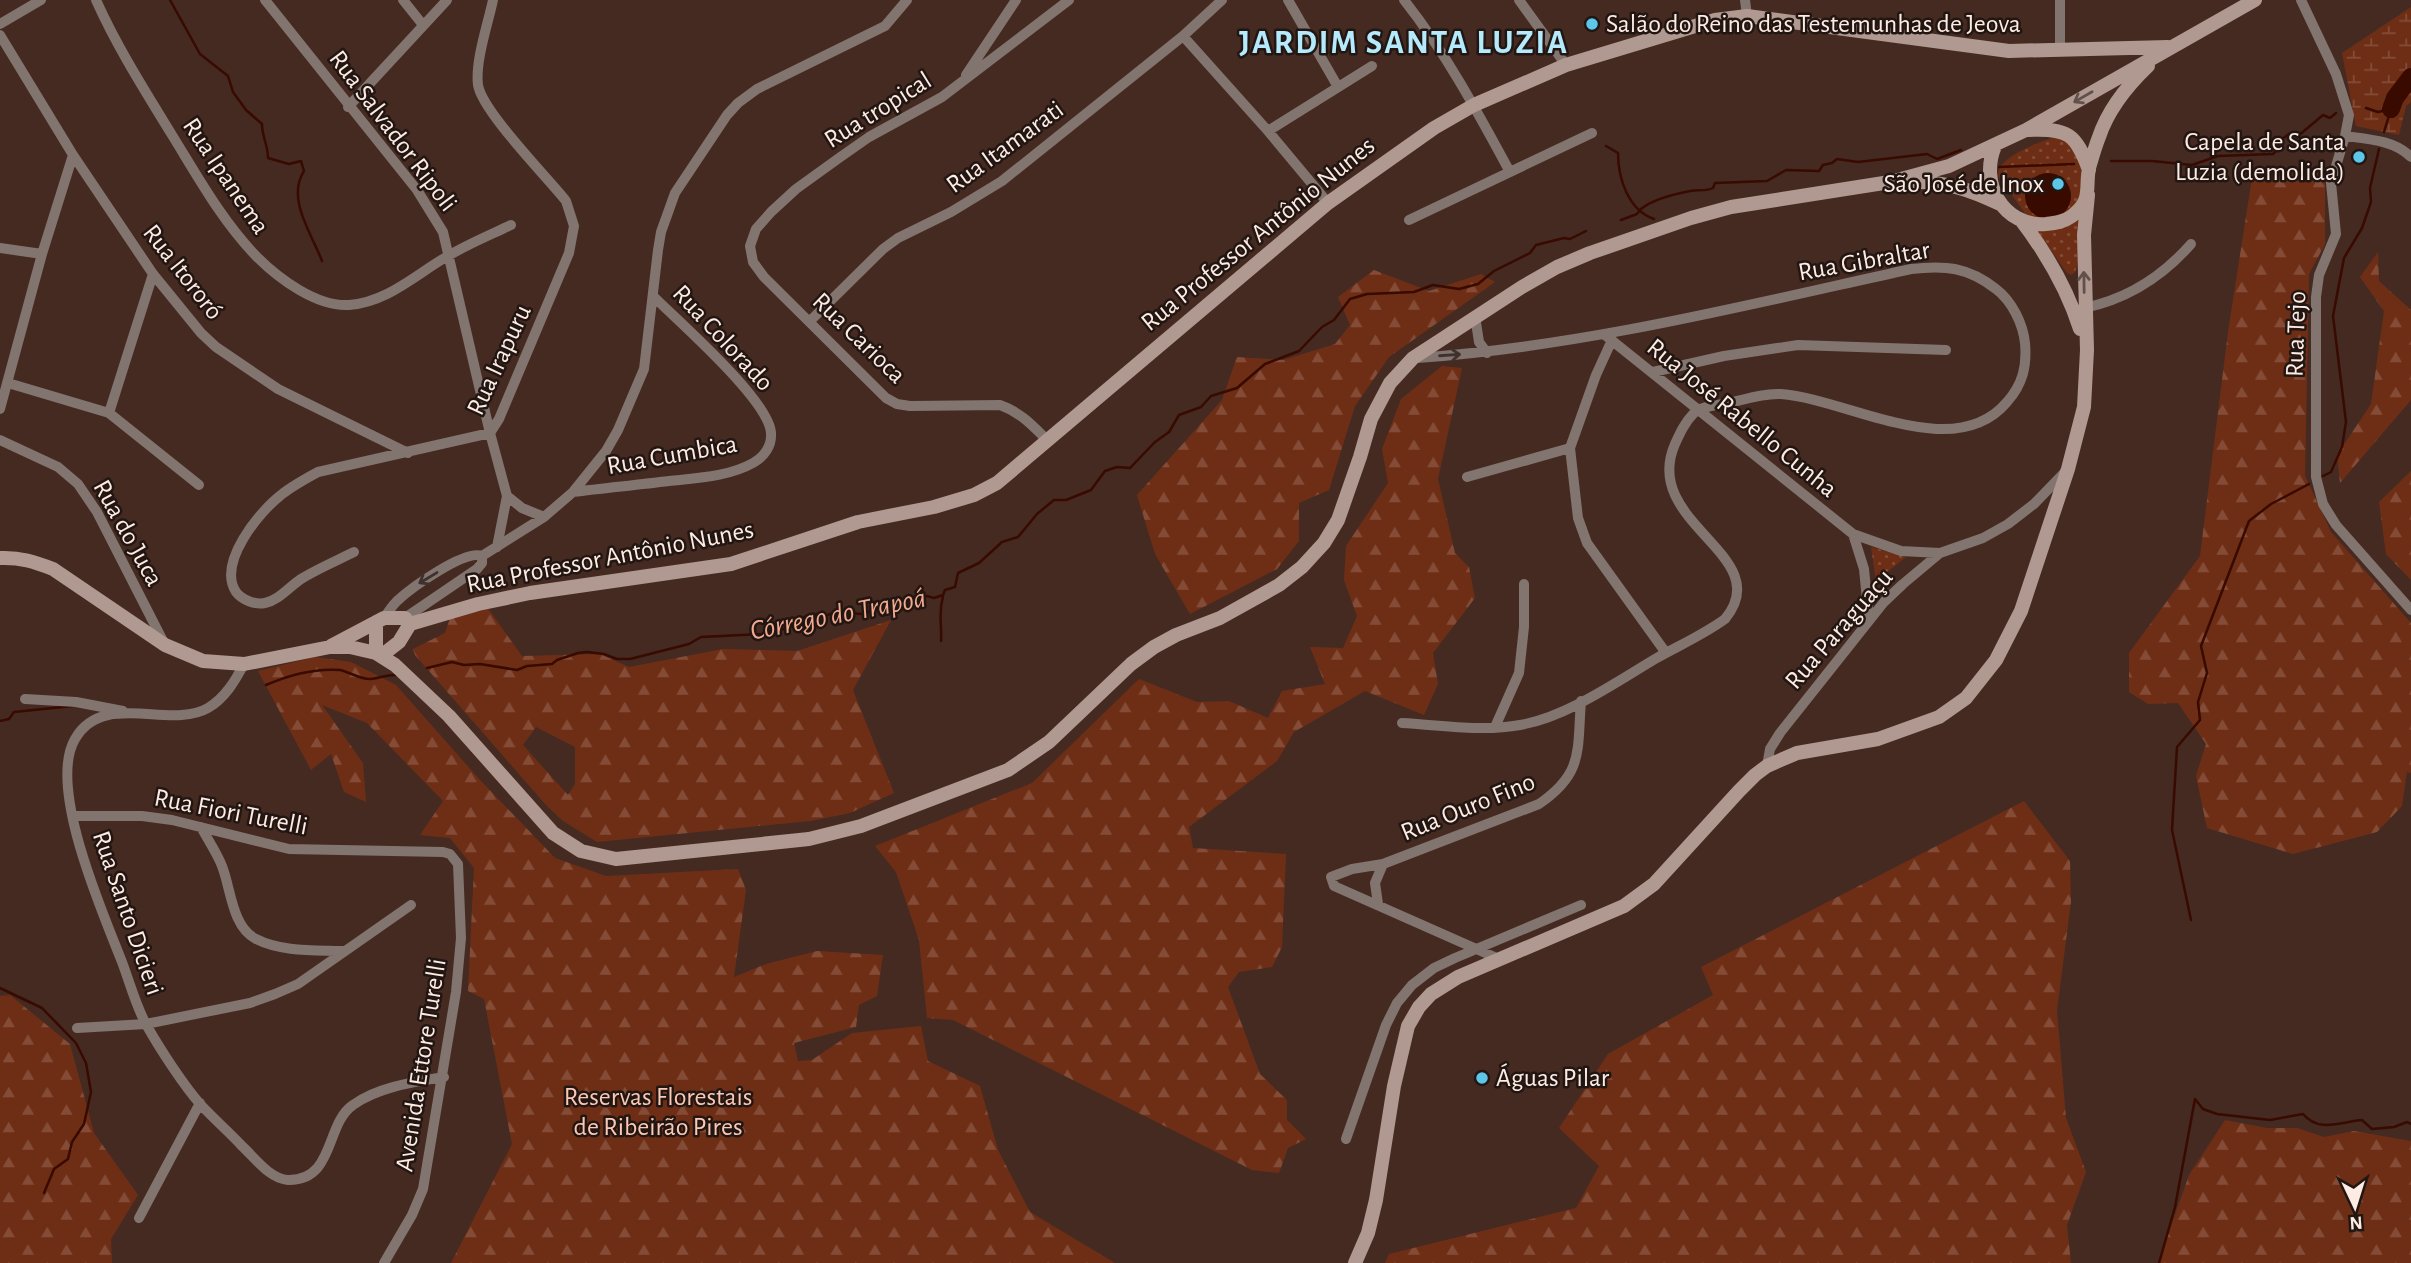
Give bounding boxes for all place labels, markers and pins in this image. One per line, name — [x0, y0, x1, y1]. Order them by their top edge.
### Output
place label: Salão do Reino das Testemunhas de Jeova — [1606, 11, 2021, 37]
marker: Salão do Reino das Testemunhas de Jeova — [1584, 16, 1600, 32]
place label: Capela de Santa Luzia (demolida) — [2175, 129, 2345, 185]
marker: Capela de Santa Luzia (demolida) — [2351, 149, 2367, 165]
place label: São José de Inox — [1883, 171, 2044, 197]
marker: São José de Inox — [2050, 176, 2066, 192]
place label: Águas Pilar — [1496, 1063, 1610, 1091]
marker: Águas Pilar — [1474, 1070, 1490, 1086]

